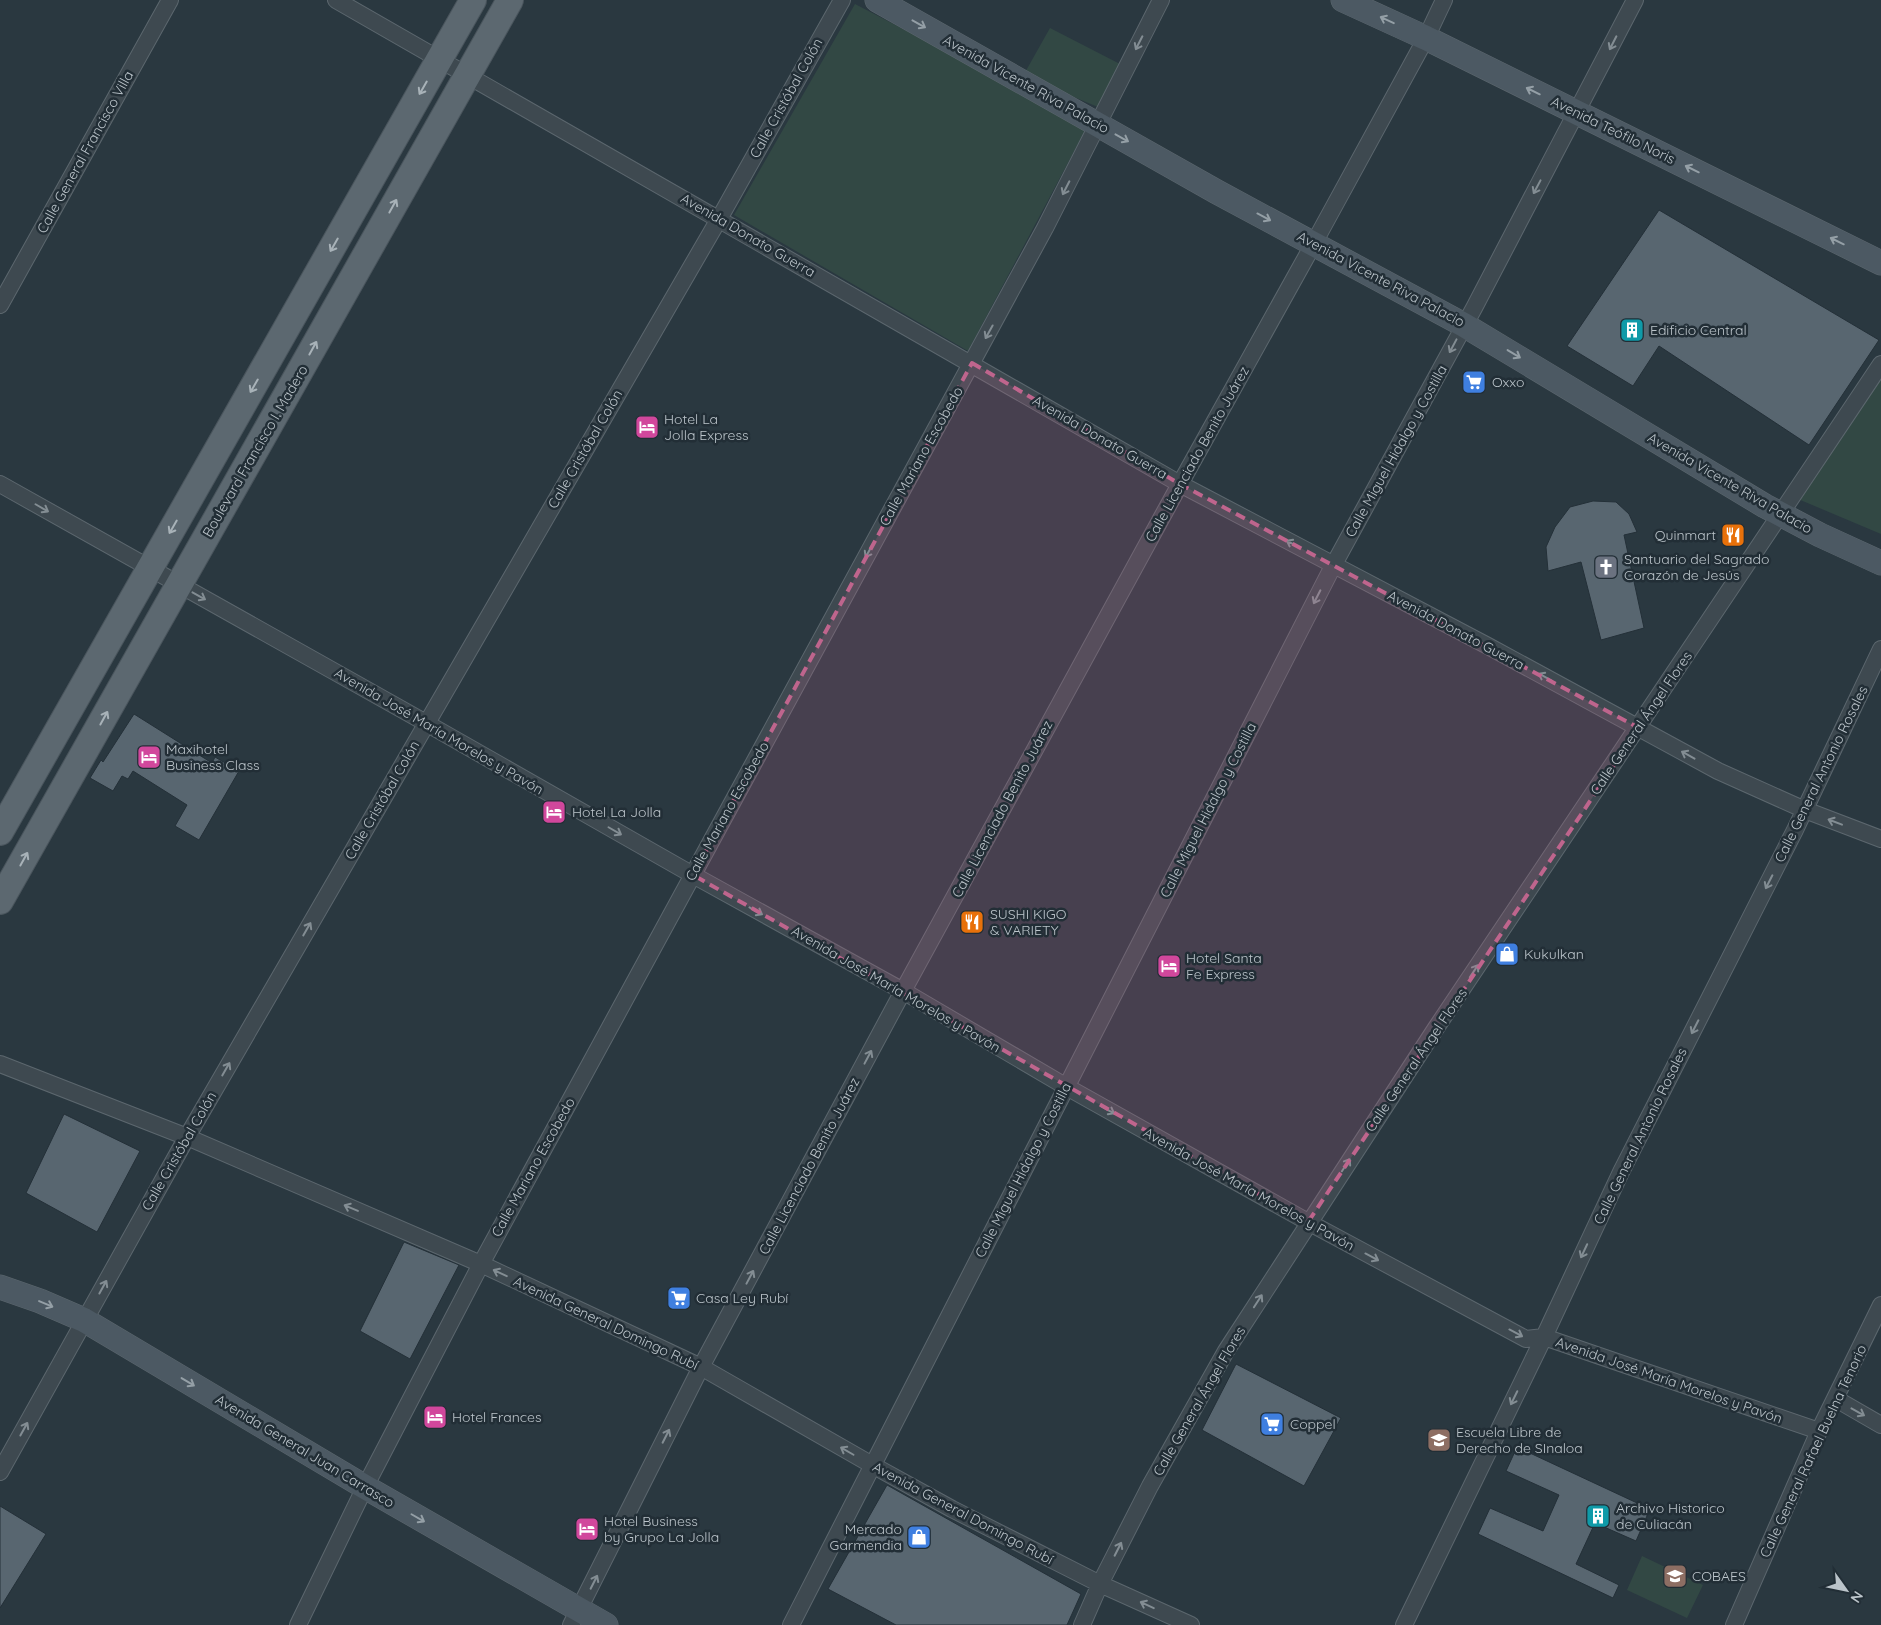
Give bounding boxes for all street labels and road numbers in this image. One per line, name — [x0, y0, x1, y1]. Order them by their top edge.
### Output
street label: Avenida Vicente Riva Palacio — [940, 31, 1112, 137]
street label: Calle Cristóbal Colón — [746, 35, 826, 161]
street label: Calle General Francisco Villa — [33, 68, 137, 236]
street label: Avenida Teófilo Noris — [1548, 92, 1678, 168]
street label: Avenida Donato Guerra — [677, 189, 819, 281]
street label: Avenida Vicente Riva Palacio — [1294, 227, 1468, 331]
street label: Boulevard Francisco I. Madero — [198, 362, 312, 540]
street label: Calle Miguel Hidalgo y Costilla — [1341, 362, 1451, 540]
street label: Calle Licenciado Benito Juárez — [1141, 363, 1253, 545]
street label: Calle Mariano Escobedo — [875, 383, 967, 529]
street label: Calle Cristóbal Colón — [544, 386, 626, 512]
street label: Avenida Donato Guerra — [1029, 391, 1171, 483]
street label: Avenida Vicente Riva Palacio — [1645, 428, 1815, 538]
street label: Avenida Donato Guerra — [1384, 586, 1528, 674]
street label: Calle General Ángel Flores — [1586, 648, 1696, 798]
street label: Avenida José María Morelos y Pavón — [331, 664, 547, 798]
street label: Calle General Antonio Rosales — [1770, 683, 1872, 865]
street label: Calle Licenciado Benito Juárez — [948, 717, 1057, 901]
street label: Calle Miguel Hidalgo y Costilla — [1156, 719, 1260, 901]
street label: Calle Cristóbal Colón — [341, 737, 423, 863]
street label: Calle Mariano Escobedo — [681, 738, 773, 884]
street label: Avenida José María Morelos y Pavón — [788, 922, 1004, 1056]
street label: Calle General Ángel Flores — [1361, 985, 1471, 1135]
street label: Calle General Antonio Rosales — [1589, 1045, 1691, 1227]
street label: Calle Licenciado Benito Juárez — [755, 1074, 864, 1258]
street label: Calle Miguel Hidalgo y Costilla — [971, 1079, 1075, 1261]
street label: Calle Cristóbal Colón — [138, 1088, 220, 1214]
street label: Calle Mariano Escobedo — [487, 1094, 579, 1240]
street label: Avenida José María Morelos y Pavón — [1140, 1123, 1358, 1255]
street label: Avenida General Domingo Rubí — [511, 1272, 701, 1374]
street label: Calle General Ángel Flores — [1149, 1323, 1249, 1479]
street label: Avenida José María Morelos y Pavón — [1553, 1333, 1785, 1427]
street label: Calle General Rafael Buelna Tenorio — [1756, 1342, 1870, 1560]
street label: Avenida General Juan Carrasco — [212, 1390, 398, 1512]
street label: Avenida General Domingo Rubí — [870, 1458, 1056, 1568]

